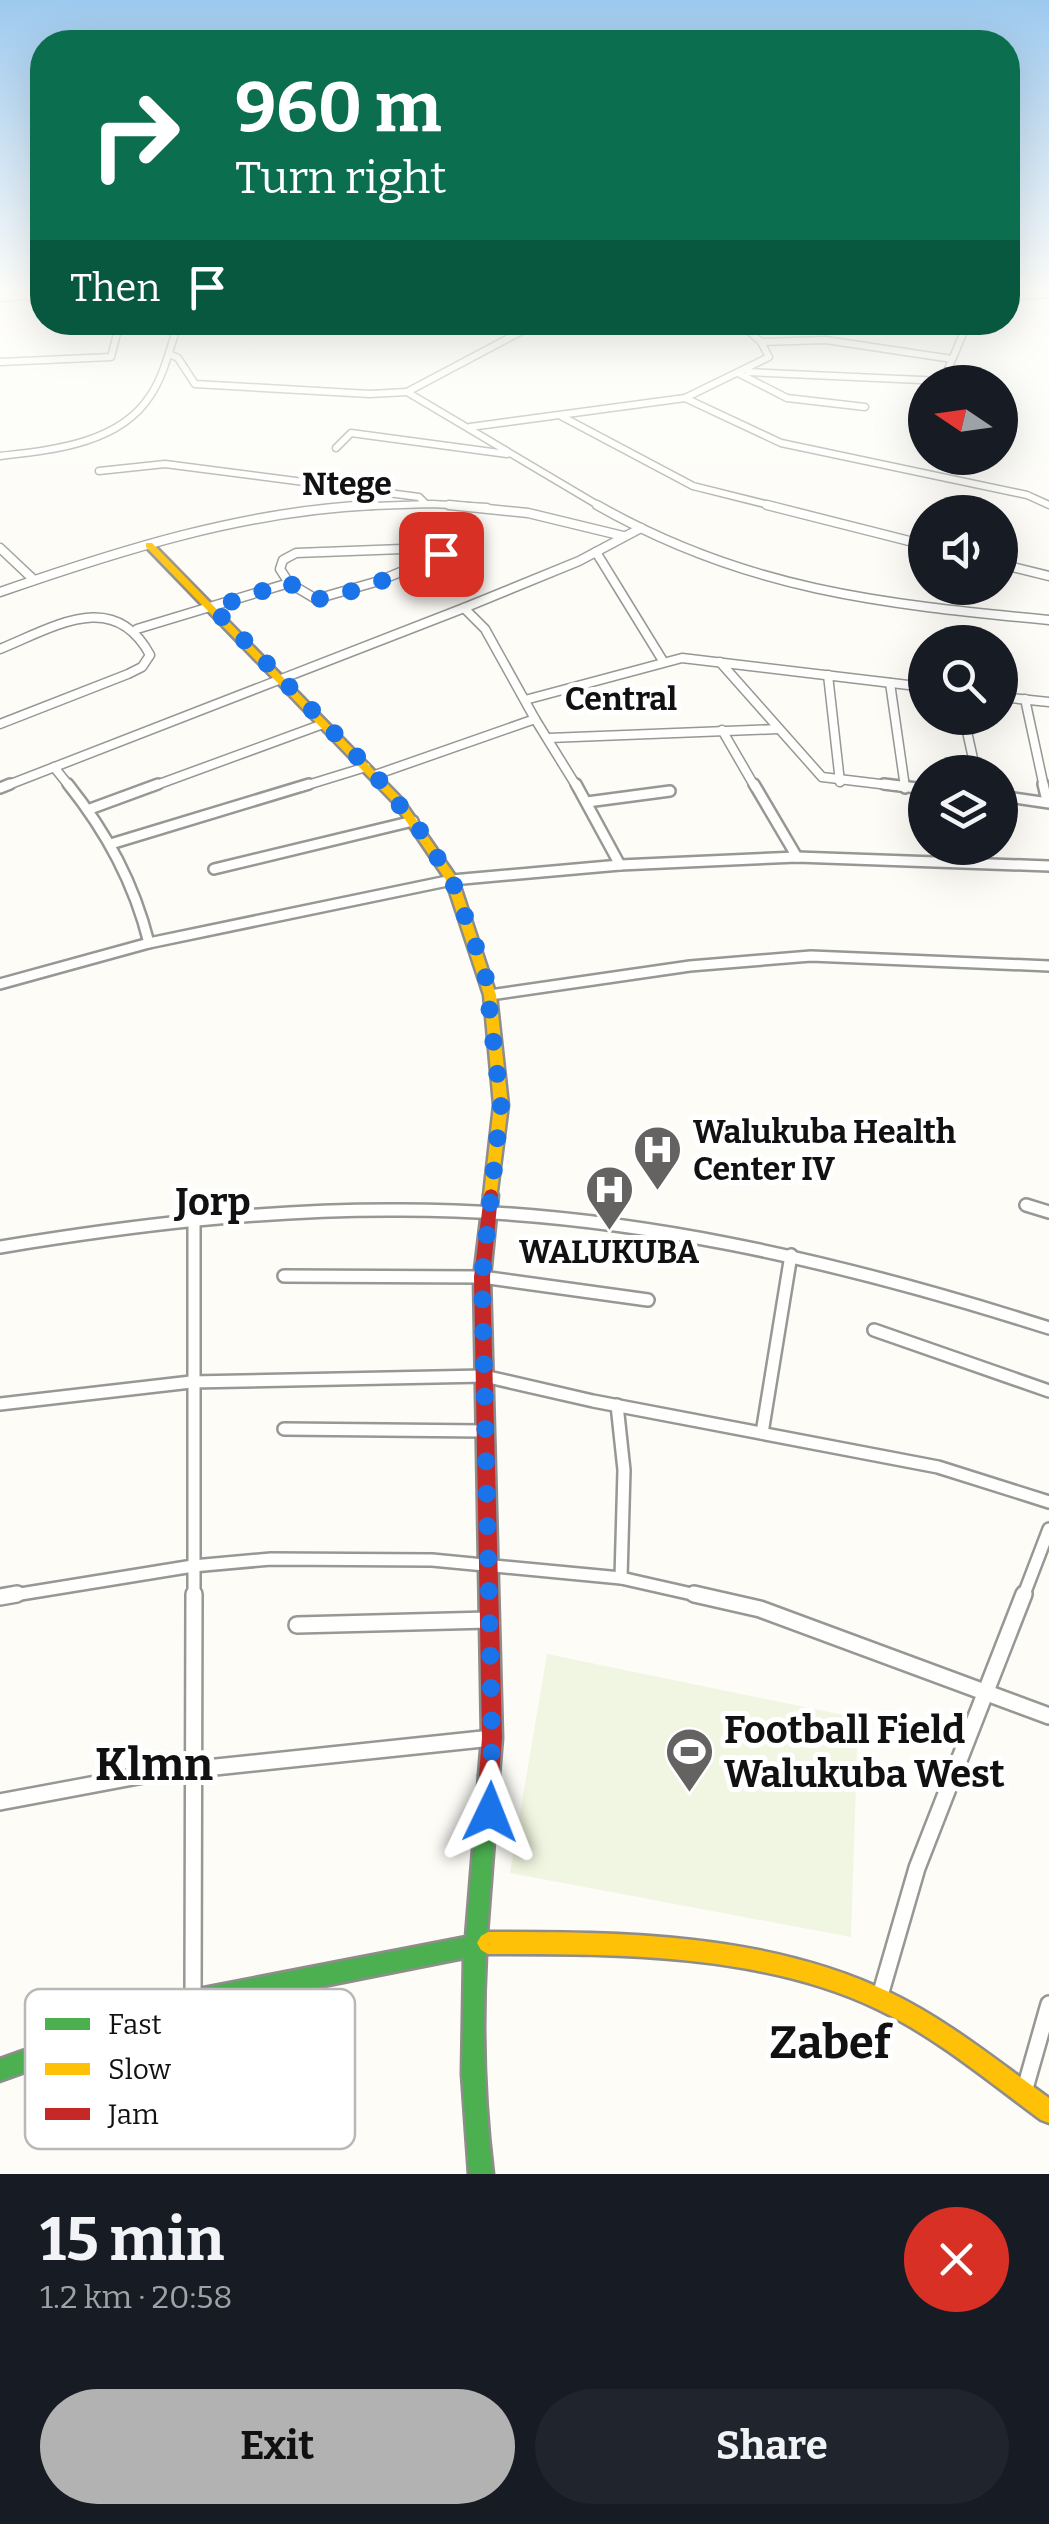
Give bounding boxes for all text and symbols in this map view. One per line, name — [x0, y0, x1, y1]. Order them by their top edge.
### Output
text: 960 m — [235, 66, 442, 150]
icon: right — [70, 70, 200, 200]
text: Turn right — [235, 151, 447, 205]
icon: arrive — [180, 260, 235, 315]
text: Then — [70, 265, 160, 311]
north arrow — [908, 365, 1018, 475]
map controls — [908, 365, 1018, 865]
district label: Ntege — [302, 465, 392, 503]
button: sound — [908, 495, 1018, 605]
pin — [399, 512, 484, 597]
icon: arrive — [414, 527, 469, 582]
button: search — [908, 625, 1018, 735]
district label: Central — [565, 680, 677, 718]
button: layers — [908, 755, 1018, 865]
place label: Walukuba Health Center IV — [693, 1113, 956, 1188]
hospital icon: Walukuba Health Center IV — [632, 1124, 684, 1192]
hospital icon: WALUKUBA — [583, 1164, 635, 1232]
district label: Jorp — [173, 1179, 251, 1225]
place label: WALUKUBA — [519, 1233, 699, 1271]
place label: Football Field Walukuba West — [724, 1707, 1005, 1797]
sports icon: Football Field Walukuba West — [663, 1726, 715, 1794]
district label: Klmn — [95, 1738, 213, 1792]
position arrow — [438, 1760, 542, 1864]
legend — [25, 1989, 355, 2149]
text: Fast — [108, 2008, 162, 2041]
district label: Zabef — [769, 2016, 894, 2070]
text: Slow — [108, 2053, 171, 2086]
text: Jam — [107, 2098, 159, 2131]
text: 15 min — [40, 2204, 225, 2276]
button: close — [904, 2207, 1009, 2312]
text: 1.2 km · 20:58 — [40, 2278, 233, 2316]
button: Exit — [40, 2389, 515, 2504]
button: Share — [535, 2389, 1009, 2504]

